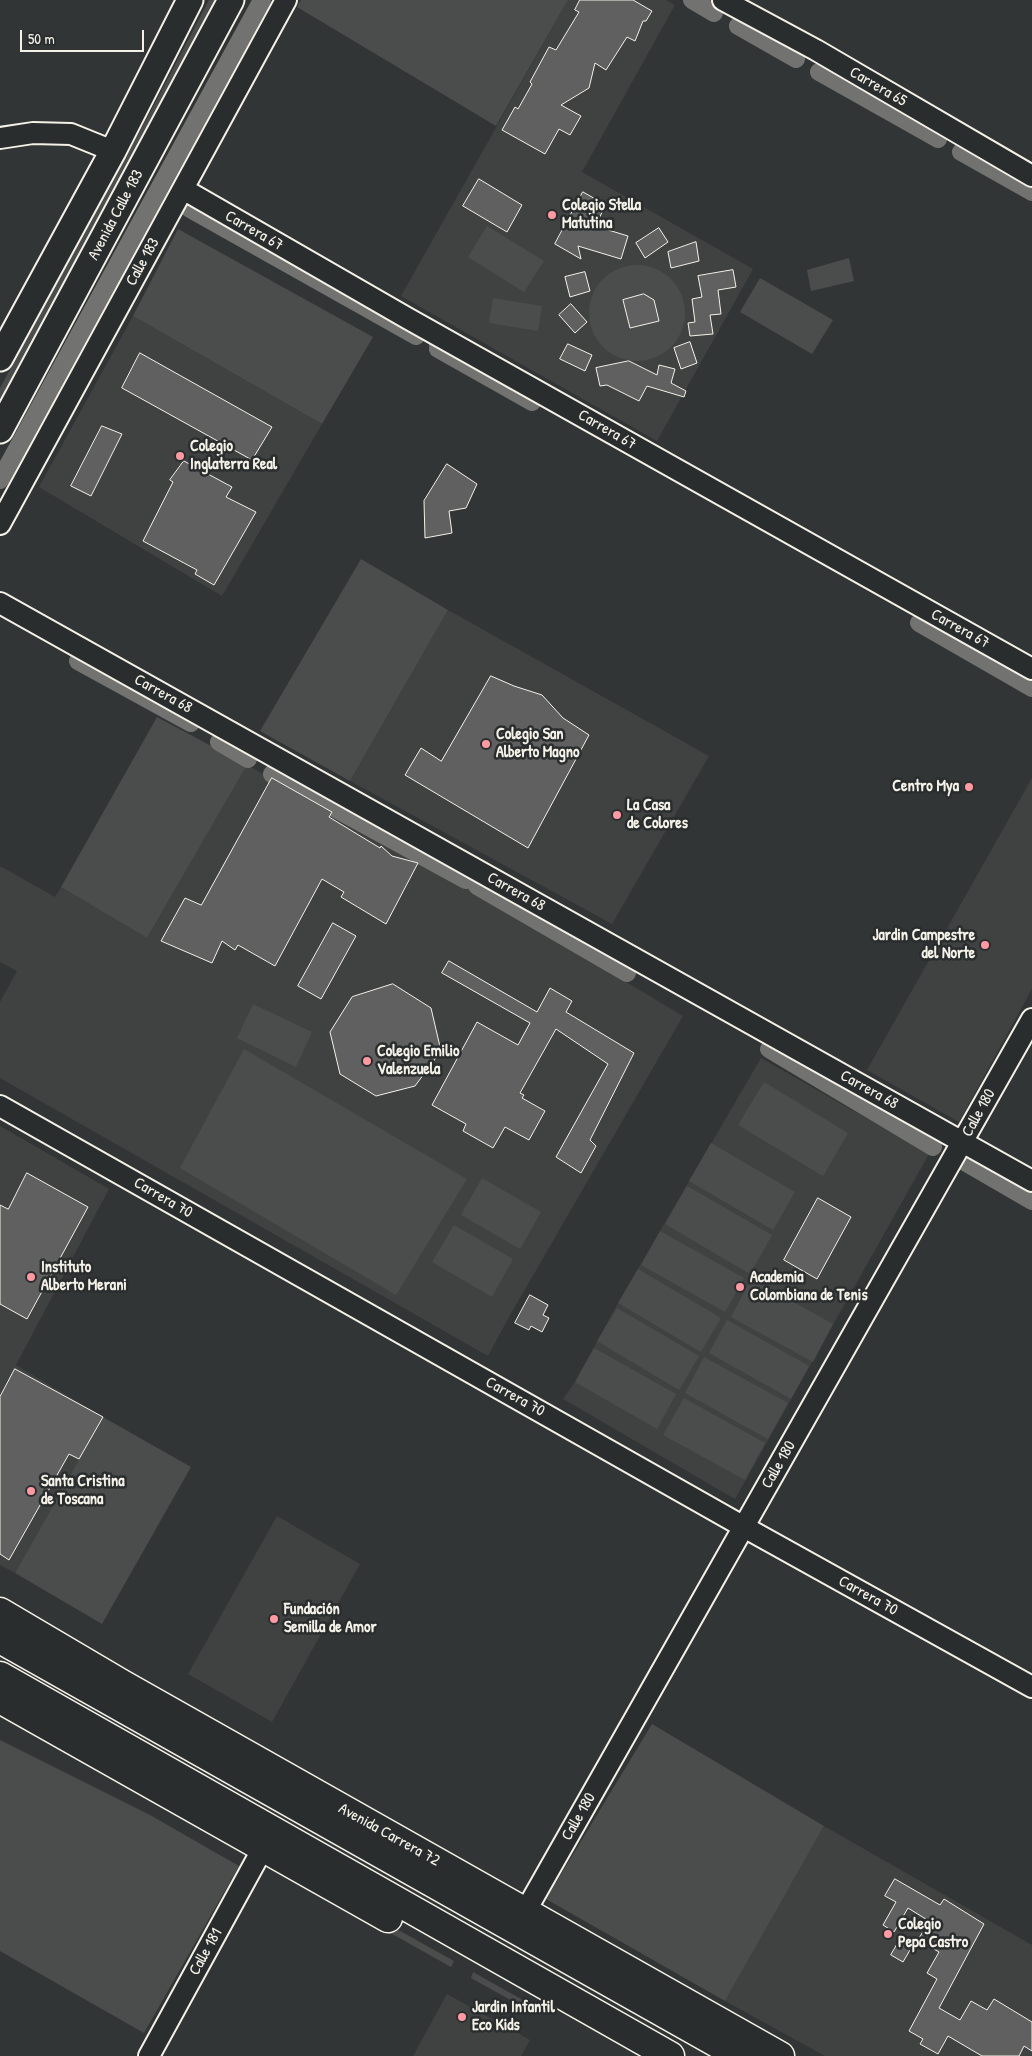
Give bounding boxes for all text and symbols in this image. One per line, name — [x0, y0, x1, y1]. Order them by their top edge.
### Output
scale bar — [22, 20, 146, 52]
text: 50 m — [28, 28, 55, 49]
street label: Carrera 65 — [846, 63, 910, 111]
street label: Avenida Calle 183 — [84, 167, 148, 263]
place label: Colegio Stella Matutina — [562, 196, 641, 234]
street label: Carrera 67 — [221, 207, 287, 255]
marker: Colegio Stella Matutina — [546, 209, 558, 221]
street label: Calle 183 — [122, 235, 164, 289]
street label: Carrera 67 — [574, 406, 640, 454]
place label: Colegio Inglaterra Real — [190, 437, 277, 475]
marker: Colegio Inglaterra Real — [174, 450, 186, 462]
street label: Carrera 67 — [927, 605, 993, 653]
street label: Carrera 68 — [131, 670, 195, 718]
place label: Colegio San Alberto Magno — [496, 725, 579, 763]
marker: Colegio San Alberto Magno — [480, 738, 492, 750]
place label: Centro Mya — [892, 777, 959, 797]
marker: Centro Mya — [963, 781, 975, 793]
place label: La Casa de Colores — [627, 796, 688, 834]
marker: La Casa de Colores — [611, 809, 623, 821]
street label: Carrera 68 — [484, 868, 548, 916]
place label: Jardin Campestre del Norte — [873, 926, 975, 964]
marker: Jardin Campestre del Norte — [979, 939, 991, 951]
place label: Colegio Emilio Valenzuela — [377, 1042, 459, 1080]
marker: Colegio Emilio Valenzuela — [361, 1055, 373, 1067]
street label: Carrera 68 — [837, 1066, 901, 1114]
street label: Calle 180 — [958, 1086, 1000, 1140]
street label: Carrera 70 — [130, 1173, 196, 1223]
place label: Instituto Alberto Merani — [41, 1258, 127, 1296]
place label: Academia Colombiana de Tenis — [750, 1268, 868, 1306]
marker: Instituto Alberto Merani — [25, 1271, 37, 1283]
marker: Academia Colombiana de Tenis — [734, 1281, 746, 1293]
street label: Carrera 70 — [482, 1373, 548, 1421]
street label: Calle 180 — [758, 1438, 800, 1492]
place label: Santa Cristina de Toscana — [41, 1472, 125, 1510]
marker: Santa Cristina de Toscana — [25, 1485, 37, 1497]
street label: Carrera 70 — [835, 1572, 901, 1620]
place label: Fundación Semilla de Amor — [284, 1600, 377, 1638]
marker: Fundación Semilla de Amor — [268, 1613, 280, 1625]
street label: Calle 180 — [558, 1790, 600, 1844]
street label: Avenida Carrera 72 — [335, 1799, 443, 1871]
place label: Colegio Pepa Castro — [898, 1915, 968, 1953]
street label: Calle 181 — [185, 1925, 227, 1979]
marker: Colegio Pepa Castro — [882, 1928, 894, 1940]
place label: Jardin Infantil Eco Kids — [472, 1998, 555, 2036]
marker: Jardin Infantil Eco Kids — [456, 2011, 468, 2023]

